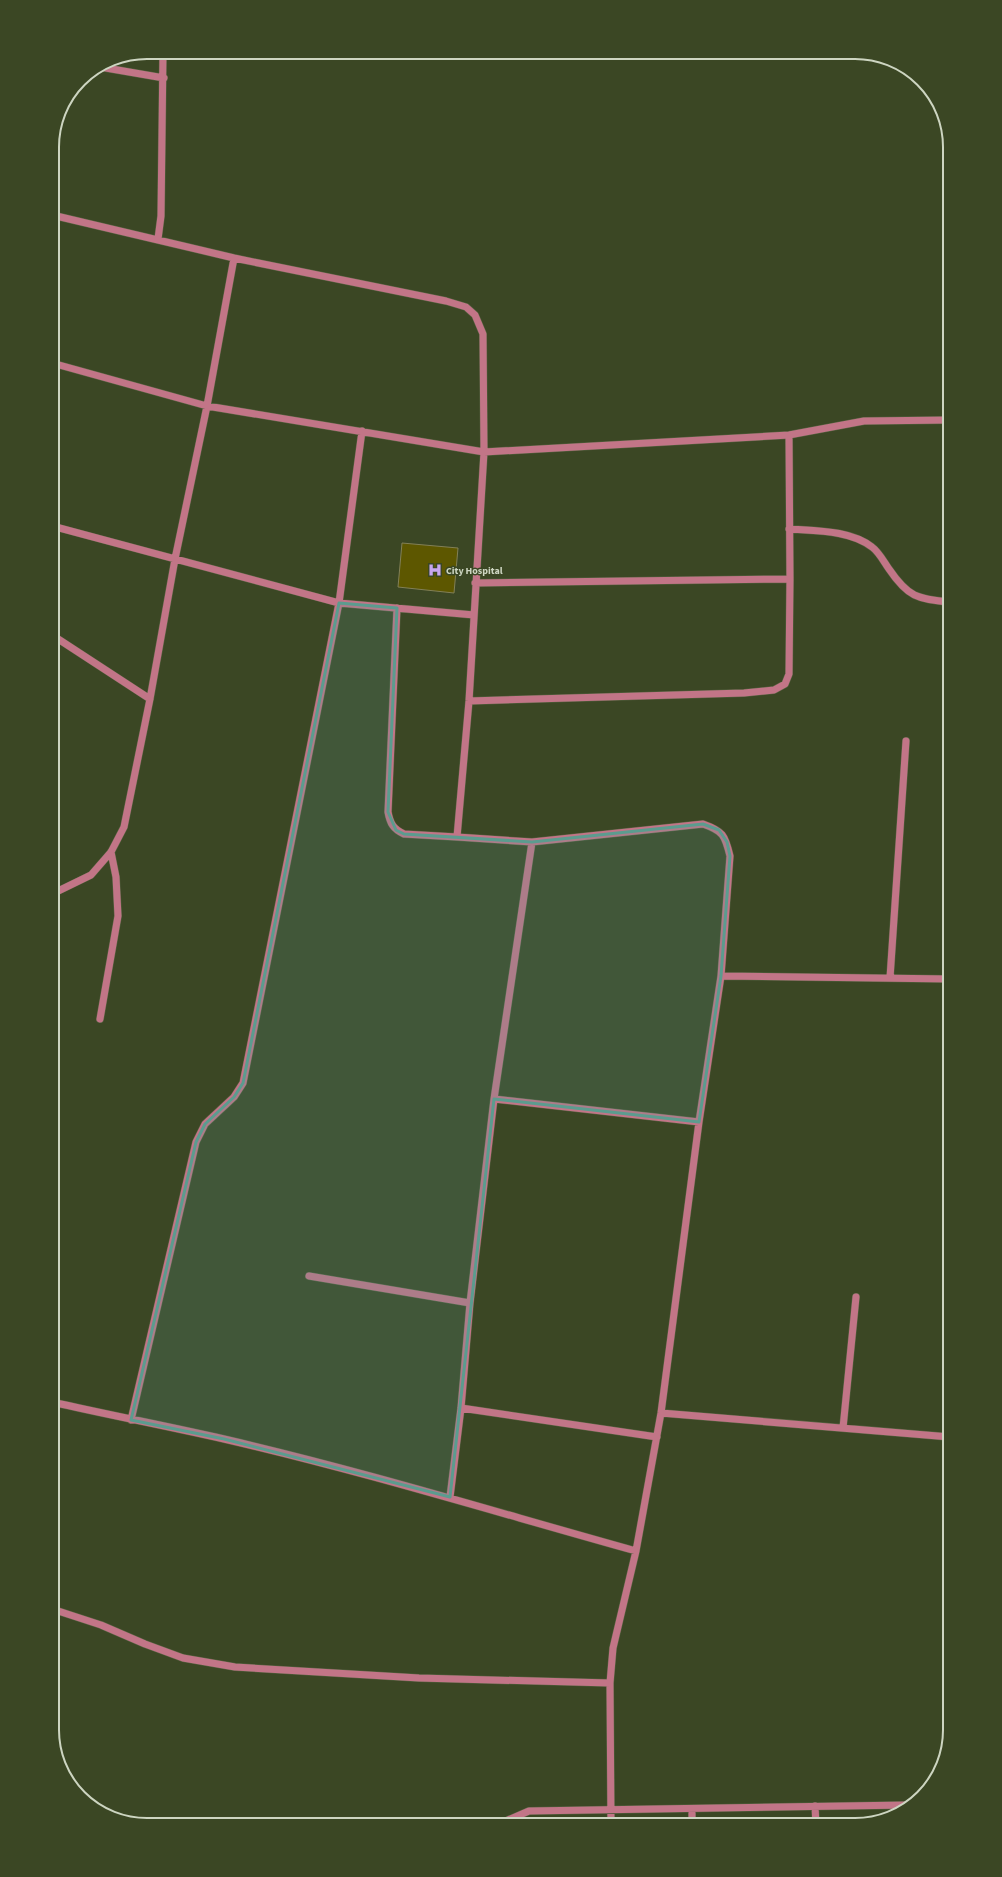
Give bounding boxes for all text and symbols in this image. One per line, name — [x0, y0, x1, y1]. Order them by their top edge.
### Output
hospital icon: City Hospital — [427, 562, 443, 578]
place label: City Hospital — [446, 564, 503, 578]

